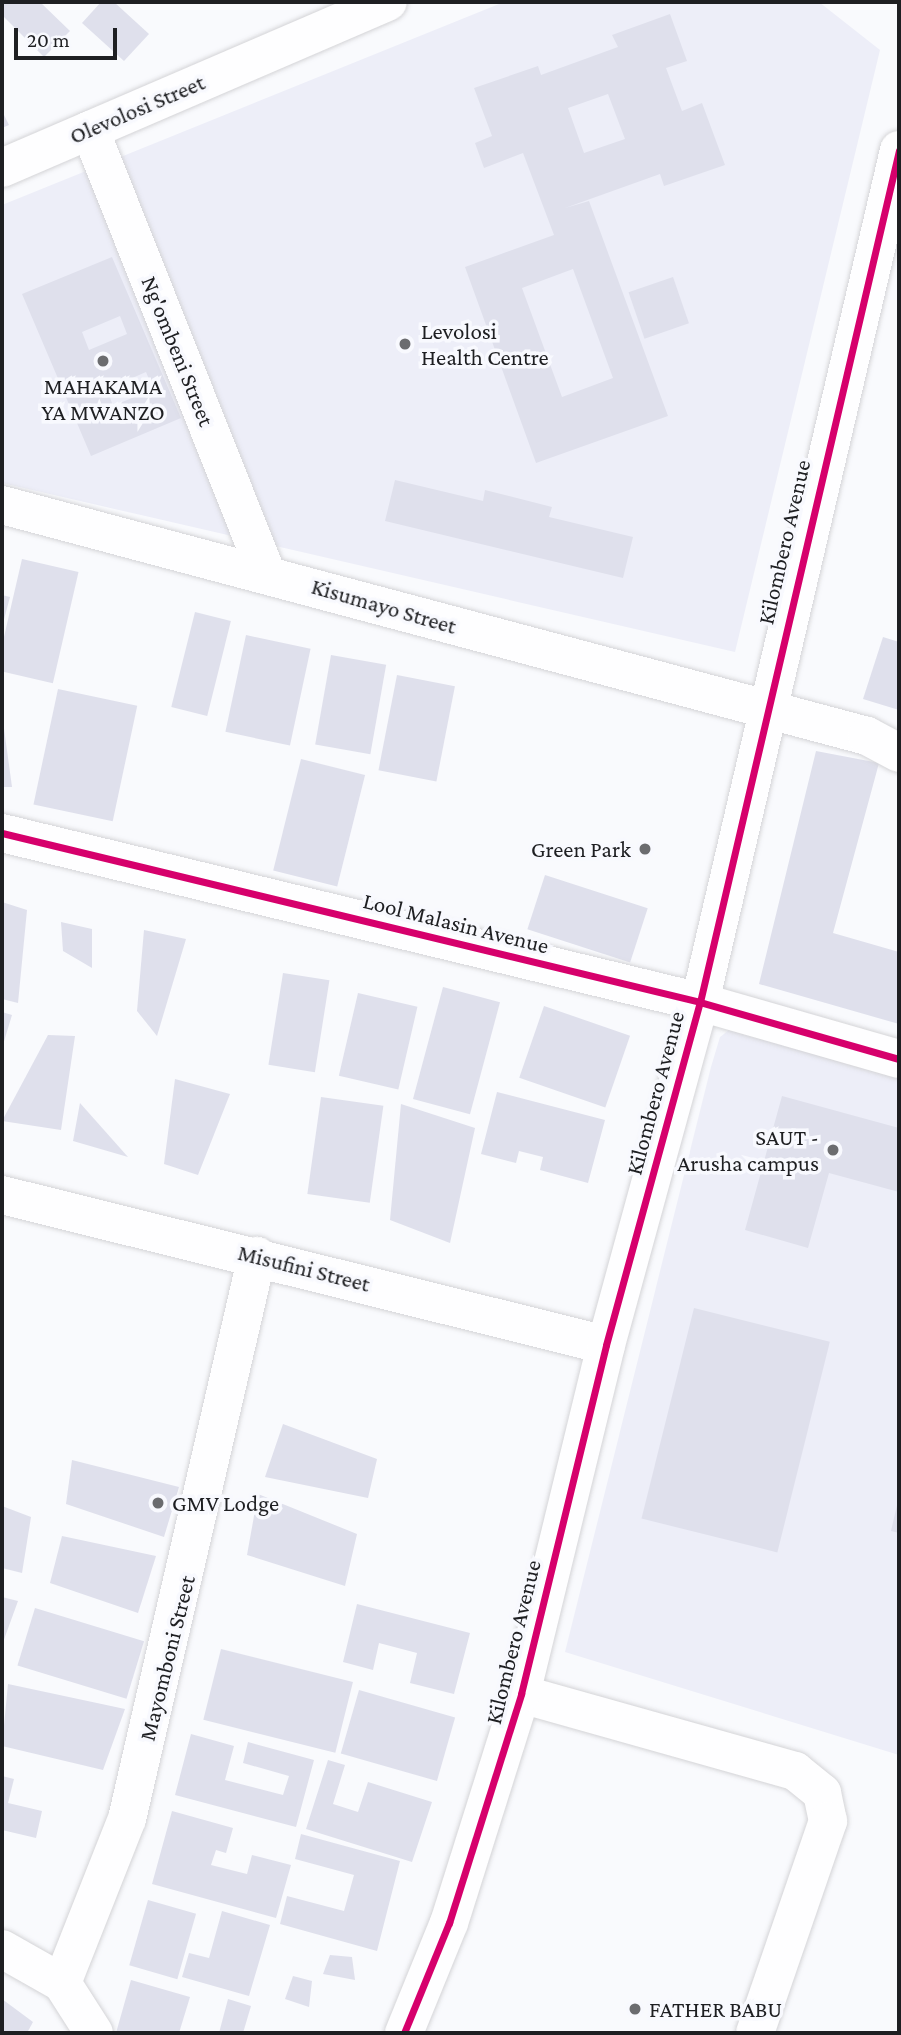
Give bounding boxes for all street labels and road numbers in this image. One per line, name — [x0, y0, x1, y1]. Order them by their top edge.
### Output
street label: Olevolosi Street — [65, 68, 209, 150]
street label: Ng'ombeni Street — [135, 272, 221, 430]
street label: Kilombero Avenue — [752, 457, 816, 627]
street label: Kisumayo Street — [308, 572, 460, 640]
street label: Lool Malasin Avenue — [360, 887, 552, 959]
street label: Kilombero Avenue — [620, 1008, 690, 1178]
street label: Misufini Street — [235, 1238, 373, 1298]
street label: Kilombero Avenue — [479, 1557, 547, 1727]
street label: Mayomboni Street — [133, 1572, 201, 1744]

